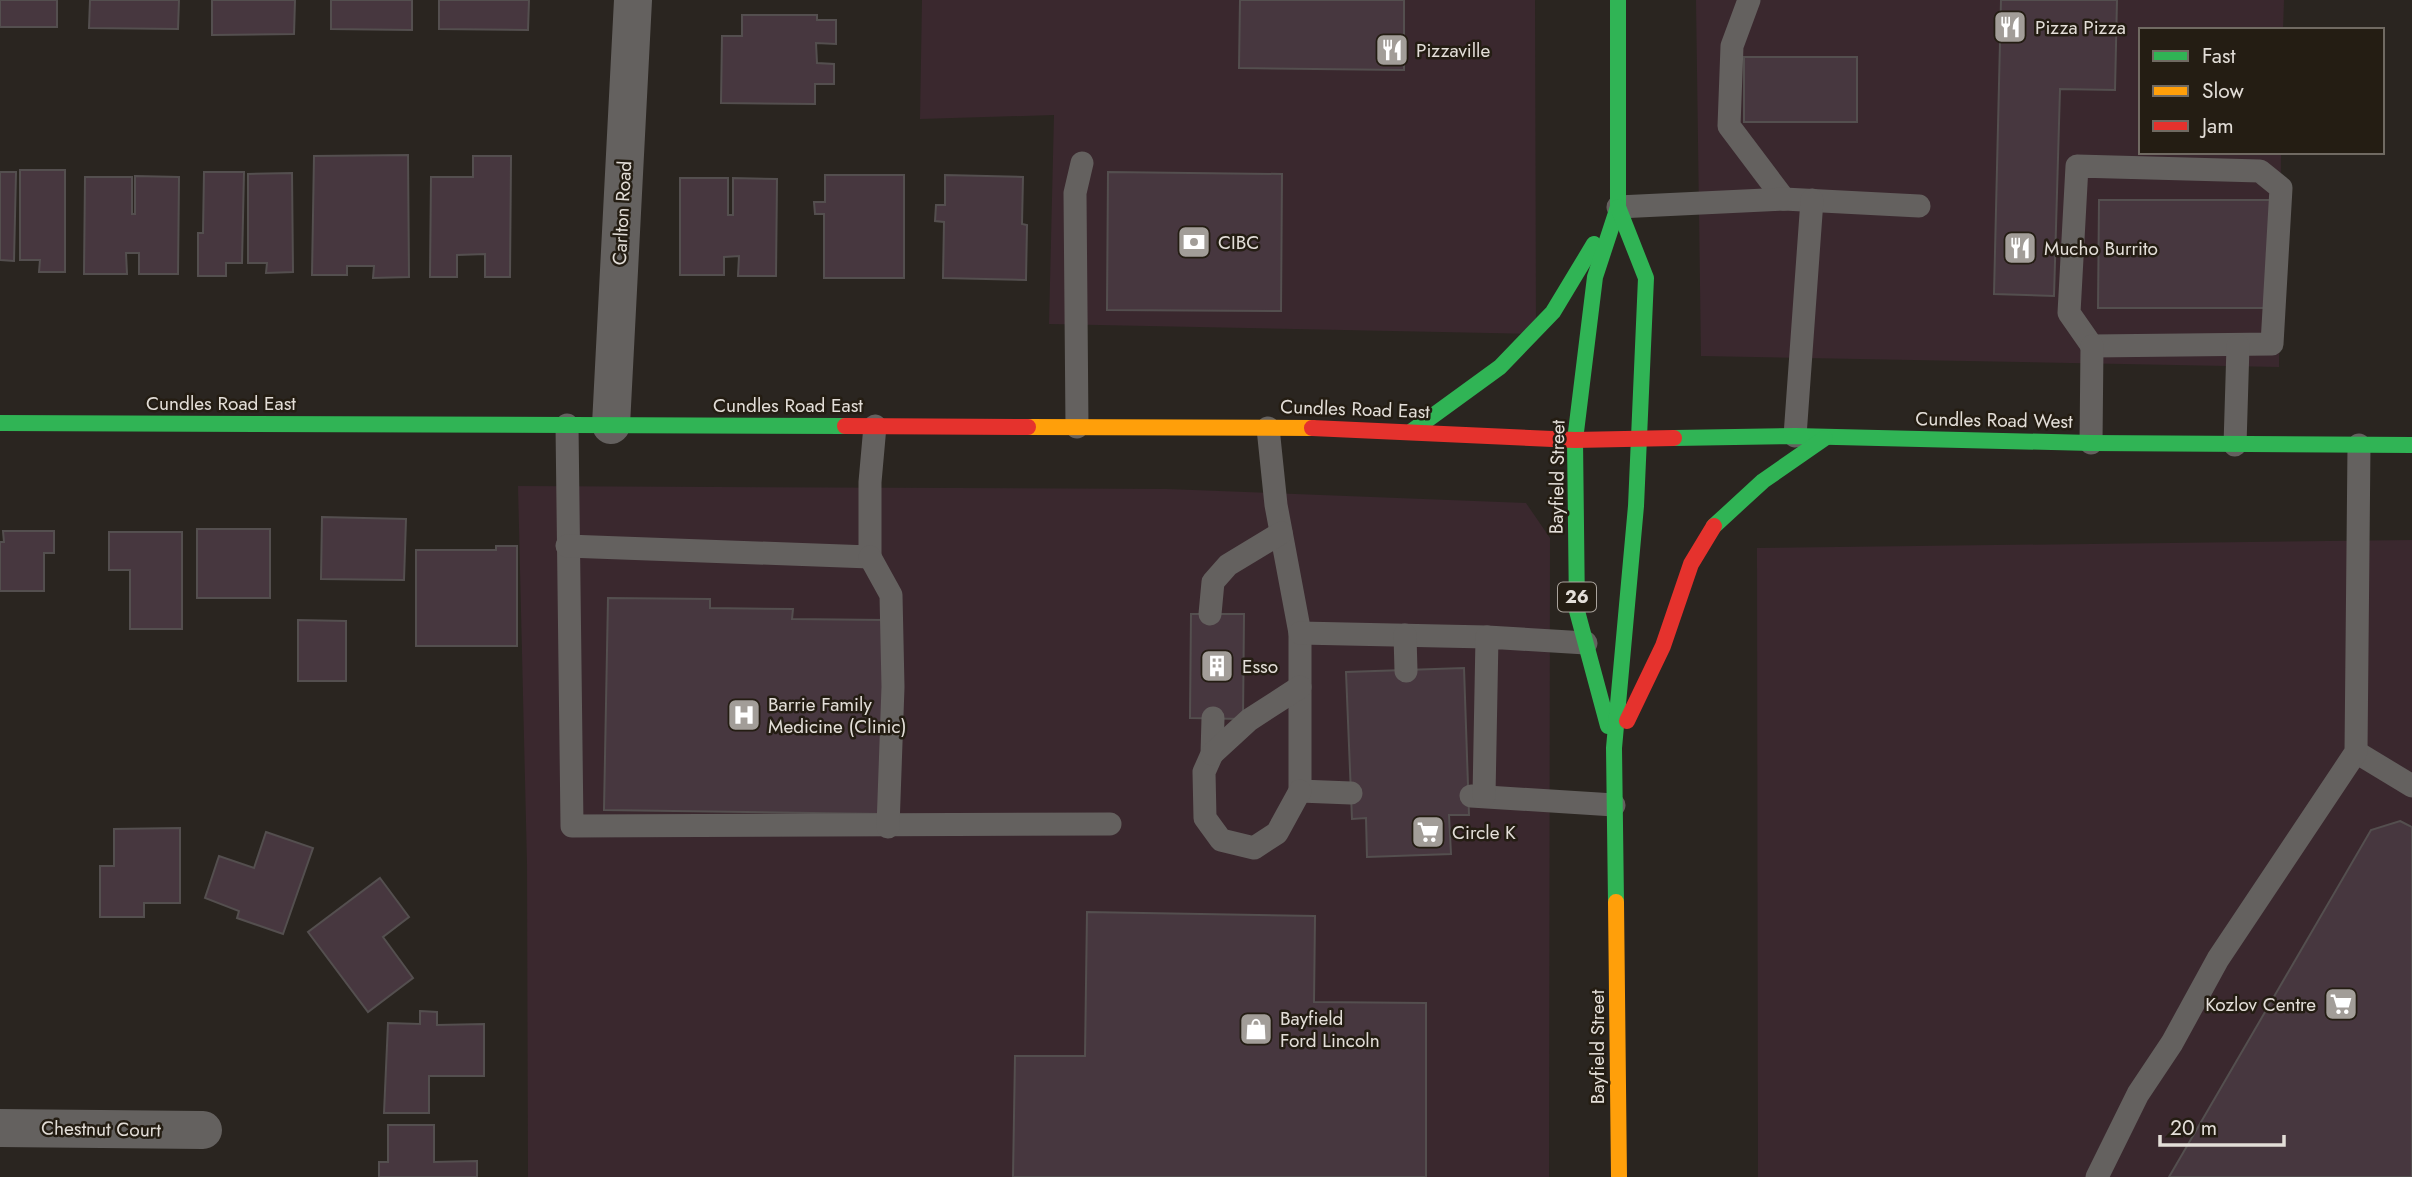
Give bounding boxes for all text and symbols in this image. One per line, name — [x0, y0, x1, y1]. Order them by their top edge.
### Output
restaurant icon: Pizza Pizza — [1991, 8, 2029, 46]
place label: Pizza Pizza — [2035, 14, 2126, 41]
legend — [2139, 28, 2384, 154]
restaurant icon: Pizzaville — [1373, 31, 1411, 69]
place label: Pizzaville — [1416, 37, 1490, 64]
text: Fast — [2202, 41, 2235, 71]
text: Slow — [2202, 76, 2244, 106]
text: Jam — [2199, 111, 2234, 141]
street label: Carlton Road — [606, 160, 638, 266]
bank icon: CIBC — [1175, 223, 1213, 261]
place label: CIBC — [1218, 229, 1259, 256]
restaurant icon: Mucho Burrito — [2001, 229, 2039, 267]
place label: Mucho Burrito — [2044, 235, 2158, 262]
street label: Cundles Road East — [146, 390, 296, 417]
street label: Cundles Road East — [713, 392, 863, 419]
street label: Cundles Road East — [1280, 393, 1431, 425]
street label: Cundles Road West — [1915, 405, 2073, 435]
street label: Bayfield Street — [1543, 419, 1572, 534]
road number: 26 — [1558, 582, 1596, 612]
building icon: Esso — [1198, 647, 1236, 685]
place label: Esso — [1242, 653, 1278, 680]
place label: Barrie Family Medicine (Clinic) — [768, 691, 907, 740]
hospital icon: Barrie Family Medicine (Clinic) — [725, 696, 763, 734]
supermarket icon: Circle K — [1409, 813, 1447, 851]
place label: Circle K — [1452, 819, 1516, 846]
supermarket icon: Kozlov Centre — [2322, 985, 2360, 1023]
street label: Bayfield Street — [1584, 989, 1611, 1104]
place label: Kozlov Centre — [2205, 991, 2316, 1018]
place label: Bayfield Ford Lincoln — [1280, 1005, 1380, 1054]
shop icon: Bayfield Ford Lincoln — [1237, 1010, 1275, 1048]
scale bar — [2160, 1104, 2284, 1148]
text: 20 m — [2170, 1113, 2217, 1143]
street label: Chestnut Court — [41, 1114, 161, 1144]

